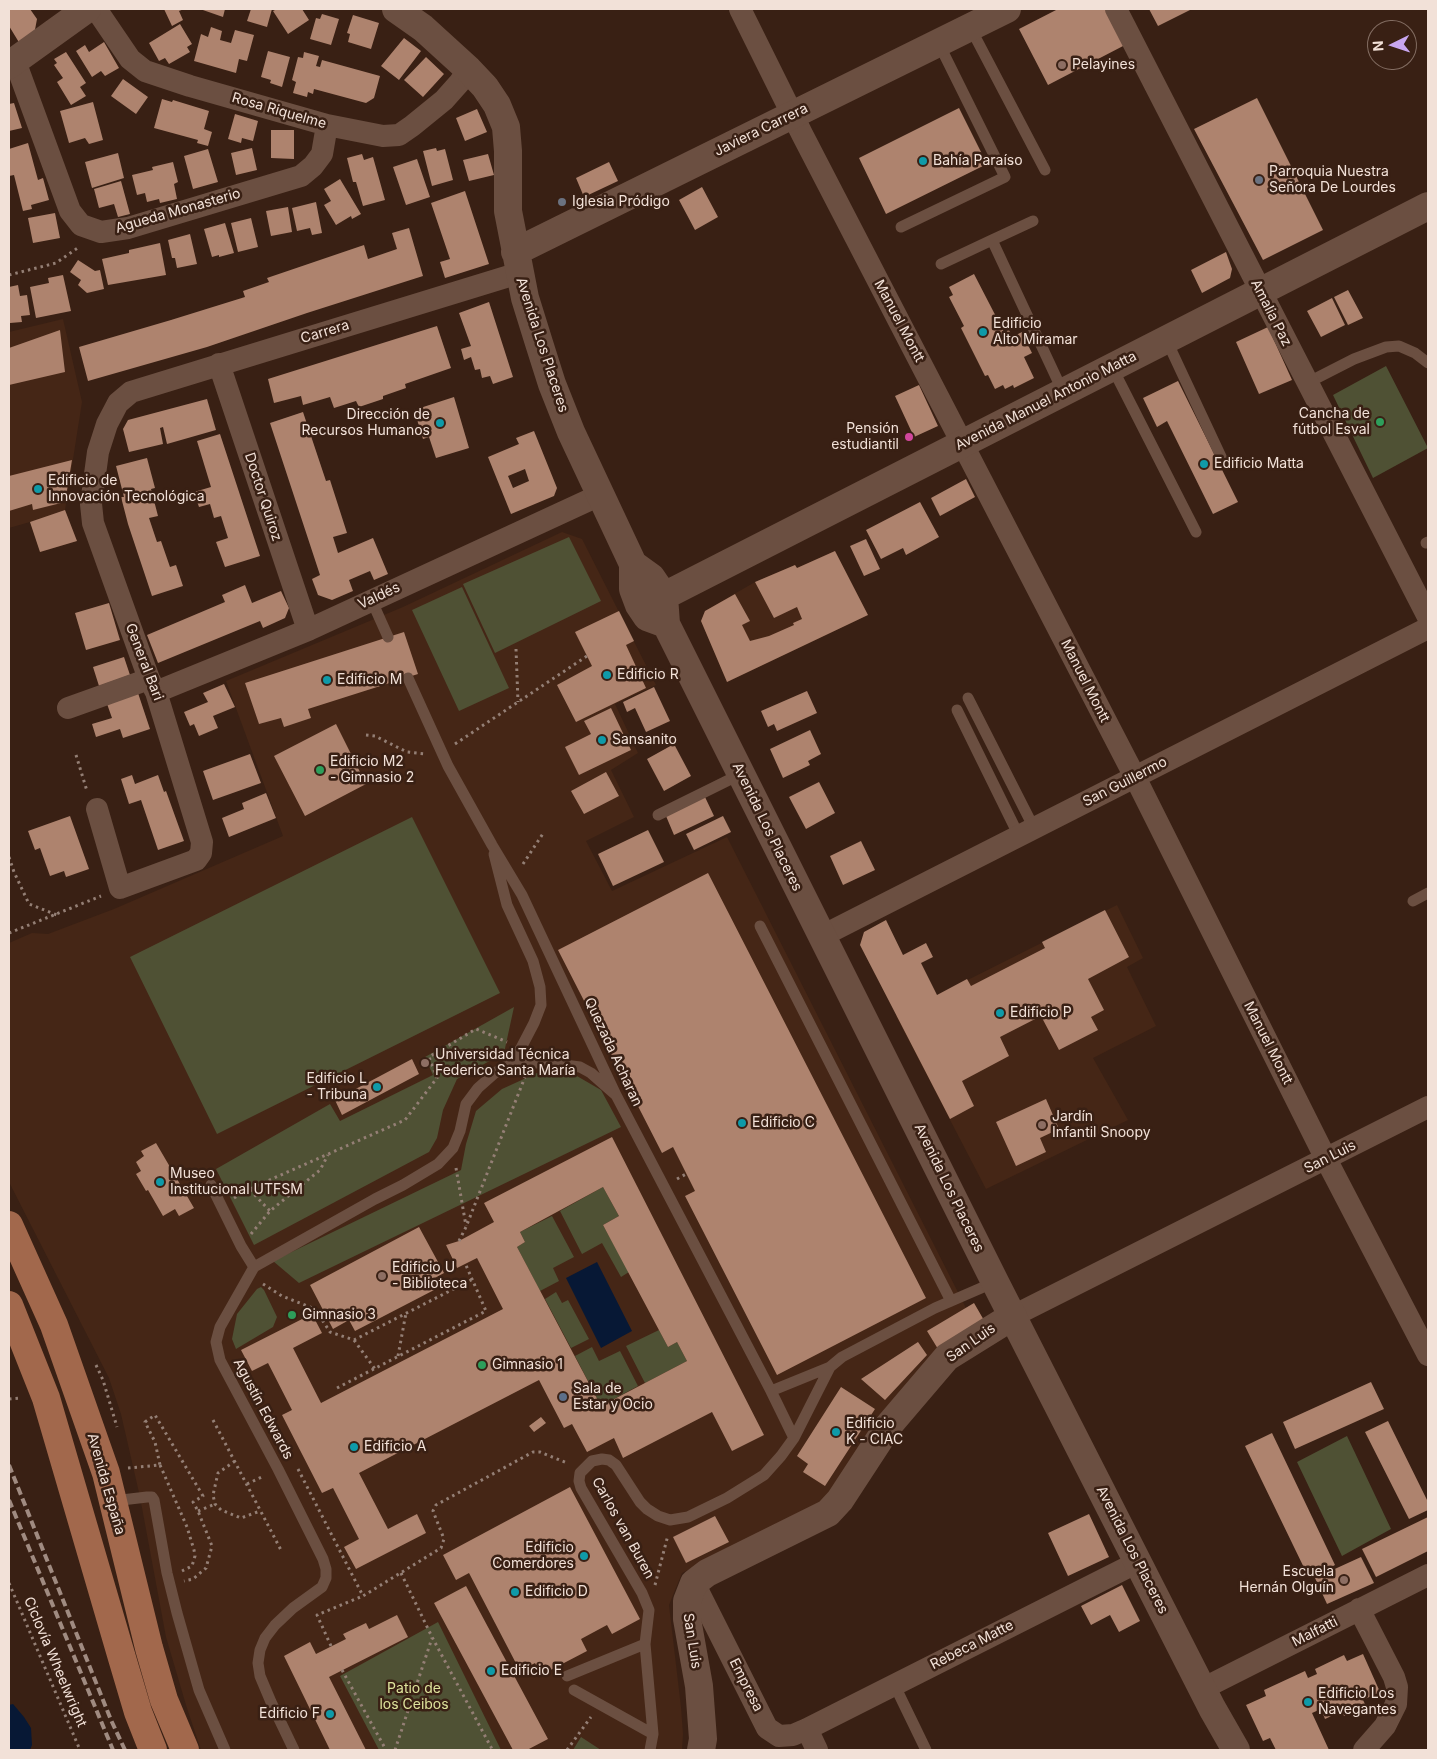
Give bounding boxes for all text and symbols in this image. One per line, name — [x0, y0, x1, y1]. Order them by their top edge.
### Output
north arrow — [1367, 20, 1417, 70]
text: N — [1369, 40, 1386, 52]
place label: Pelayines — [1072, 57, 1135, 73]
marker: Pelayines — [1056, 59, 1068, 71]
street label: Rosa Riquelme — [230, 89, 328, 133]
street label: Javiera Carrera — [711, 100, 811, 160]
place label: Bahía Paraíso — [933, 153, 1023, 169]
marker: Bahía Paraíso — [917, 155, 929, 167]
place label: Parroquia Nuestra Señora De Lourdes — [1269, 164, 1396, 196]
marker: Parroquia Nuestra Señora De Lourdes — [1253, 174, 1265, 186]
street label: Agueda Monasterio — [113, 185, 243, 237]
place label: Iglesia Pródigo — [572, 194, 670, 210]
marker: Iglesia Pródigo — [556, 196, 568, 208]
street label: Avenida Los Placeres — [512, 275, 572, 415]
street label: Manuel Montt — [870, 277, 928, 365]
street label: Amalia Paz — [1247, 277, 1295, 349]
place label: Edificio Alto Miramar — [993, 316, 1078, 348]
street label: Carrera — [299, 317, 351, 347]
marker: Edificio Alto Miramar — [977, 326, 989, 338]
street label: Avenida Manuel Antonio Matta — [953, 348, 1139, 454]
place label: Cancha de fútbol Esval — [1293, 406, 1370, 438]
place label: Dirección de Recursos Humanos — [302, 407, 430, 440]
marker: Cancha de fútbol Esval — [1374, 416, 1386, 428]
marker: Dirección de Recursos Humanos — [434, 417, 446, 429]
place label: Pensión estudiantil — [831, 421, 899, 454]
marker: Pensión estudiantil — [903, 431, 915, 443]
street label: Doctor Quiroz — [241, 451, 285, 543]
place label: Edificio Matta — [1214, 456, 1304, 472]
marker: Edificio Matta — [1198, 458, 1210, 470]
place label: Edificio de Innovación Tecnológica — [48, 473, 205, 506]
marker: Edificio de Innovación Tecnológica — [32, 483, 44, 495]
street label: Valdés — [355, 579, 403, 613]
street label: General Bari — [122, 621, 166, 703]
street label: Manuel Montt — [1057, 637, 1113, 725]
place label: Edificio R — [617, 667, 679, 683]
marker: Edificio R — [601, 669, 613, 681]
place label: Edificio M — [337, 672, 402, 688]
marker: Edificio M — [321, 674, 333, 686]
place label: Sansanito — [612, 732, 677, 748]
marker: Sansanito — [596, 734, 608, 746]
place label: Edificio M2 - Gimnasio 2 — [330, 754, 414, 786]
street label: San Guillermo — [1080, 754, 1170, 810]
street label: Avenida Los Placeres — [729, 760, 805, 894]
marker: Edificio M2 - Gimnasio 2 — [314, 764, 326, 776]
street label: Quezada Acharan — [580, 995, 646, 1109]
street label: Manuel Montt — [1240, 999, 1296, 1087]
place label: Edificio P — [1010, 1005, 1072, 1021]
marker: Edificio P — [994, 1007, 1006, 1019]
place label: Universidad Técnica Federico Santa María — [435, 1047, 576, 1080]
marker: Universidad Técnica Federico Santa María — [419, 1057, 431, 1069]
place label: Edificio L - Tribuna — [306, 1071, 367, 1104]
marker: Edificio L - Tribuna — [371, 1081, 383, 1093]
place label: Jardín Infantil Snoopy — [1052, 1109, 1151, 1142]
place label: Edificio C — [752, 1115, 815, 1131]
marker: Edificio C — [736, 1117, 748, 1129]
marker: Jardín Infantil Snoopy — [1036, 1119, 1048, 1131]
street label: Avenida Los Placeres — [911, 1121, 987, 1255]
street label: San Luis — [1301, 1137, 1359, 1177]
place label: Museo Institucional UTFSM — [170, 1166, 303, 1198]
marker: Museo Institucional UTFSM — [154, 1176, 166, 1188]
place label: Edificio U - Biblioteca — [392, 1260, 467, 1292]
marker: Edificio U - Biblioteca — [376, 1270, 388, 1282]
place label: Gimnasio 3 — [302, 1307, 376, 1323]
marker: Gimnasio 3 — [286, 1309, 298, 1321]
street label: San Luis — [943, 1320, 999, 1366]
street label: Agustín Edwards — [229, 1356, 297, 1462]
place label: Gimnasio 1 — [492, 1357, 563, 1373]
marker: Gimnasio 1 — [476, 1359, 488, 1371]
place label: Sala de Estar y Ocio — [573, 1381, 653, 1414]
marker: Sala de Estar y Ocio — [557, 1391, 569, 1403]
place label: Edificio K - CIAC — [846, 1416, 903, 1448]
marker: Edificio K - CIAC — [830, 1426, 842, 1438]
street label: Avenida España — [83, 1431, 129, 1537]
place label: Edificio A — [364, 1439, 426, 1455]
marker: Edificio A — [348, 1441, 360, 1453]
street label: Carlos van Buren — [588, 1474, 658, 1582]
street label: Avenida Los Placeres — [1092, 1483, 1172, 1617]
place label: Edificio Comerdores — [492, 1540, 574, 1572]
marker: Edificio Comerdores — [578, 1550, 590, 1562]
place label: Escuela Hernán Olguín — [1239, 1564, 1334, 1596]
marker: Escuela Hernán Olguín — [1338, 1574, 1350, 1586]
place label: Edificio D — [525, 1584, 588, 1600]
marker: Edificio D — [509, 1586, 521, 1598]
street label: Ciclovía Wheelwright — [20, 1594, 90, 1730]
street label: San Luis — [679, 1612, 705, 1670]
street label: Malfatti — [1289, 1613, 1341, 1651]
street label: Rebeca Matte — [928, 1617, 1016, 1673]
street label: Empresa — [725, 1655, 767, 1715]
place label: Edificio E — [501, 1663, 562, 1679]
marker: Edificio E — [485, 1665, 497, 1677]
park label: Patio de los Ceibos — [379, 1681, 449, 1714]
place label: Edificio Los Navegantes — [1318, 1686, 1397, 1718]
marker: Edificio Los Navegantes — [1302, 1696, 1314, 1708]
place label: Edificio F — [259, 1706, 320, 1722]
marker: Edificio F — [324, 1708, 336, 1720]

